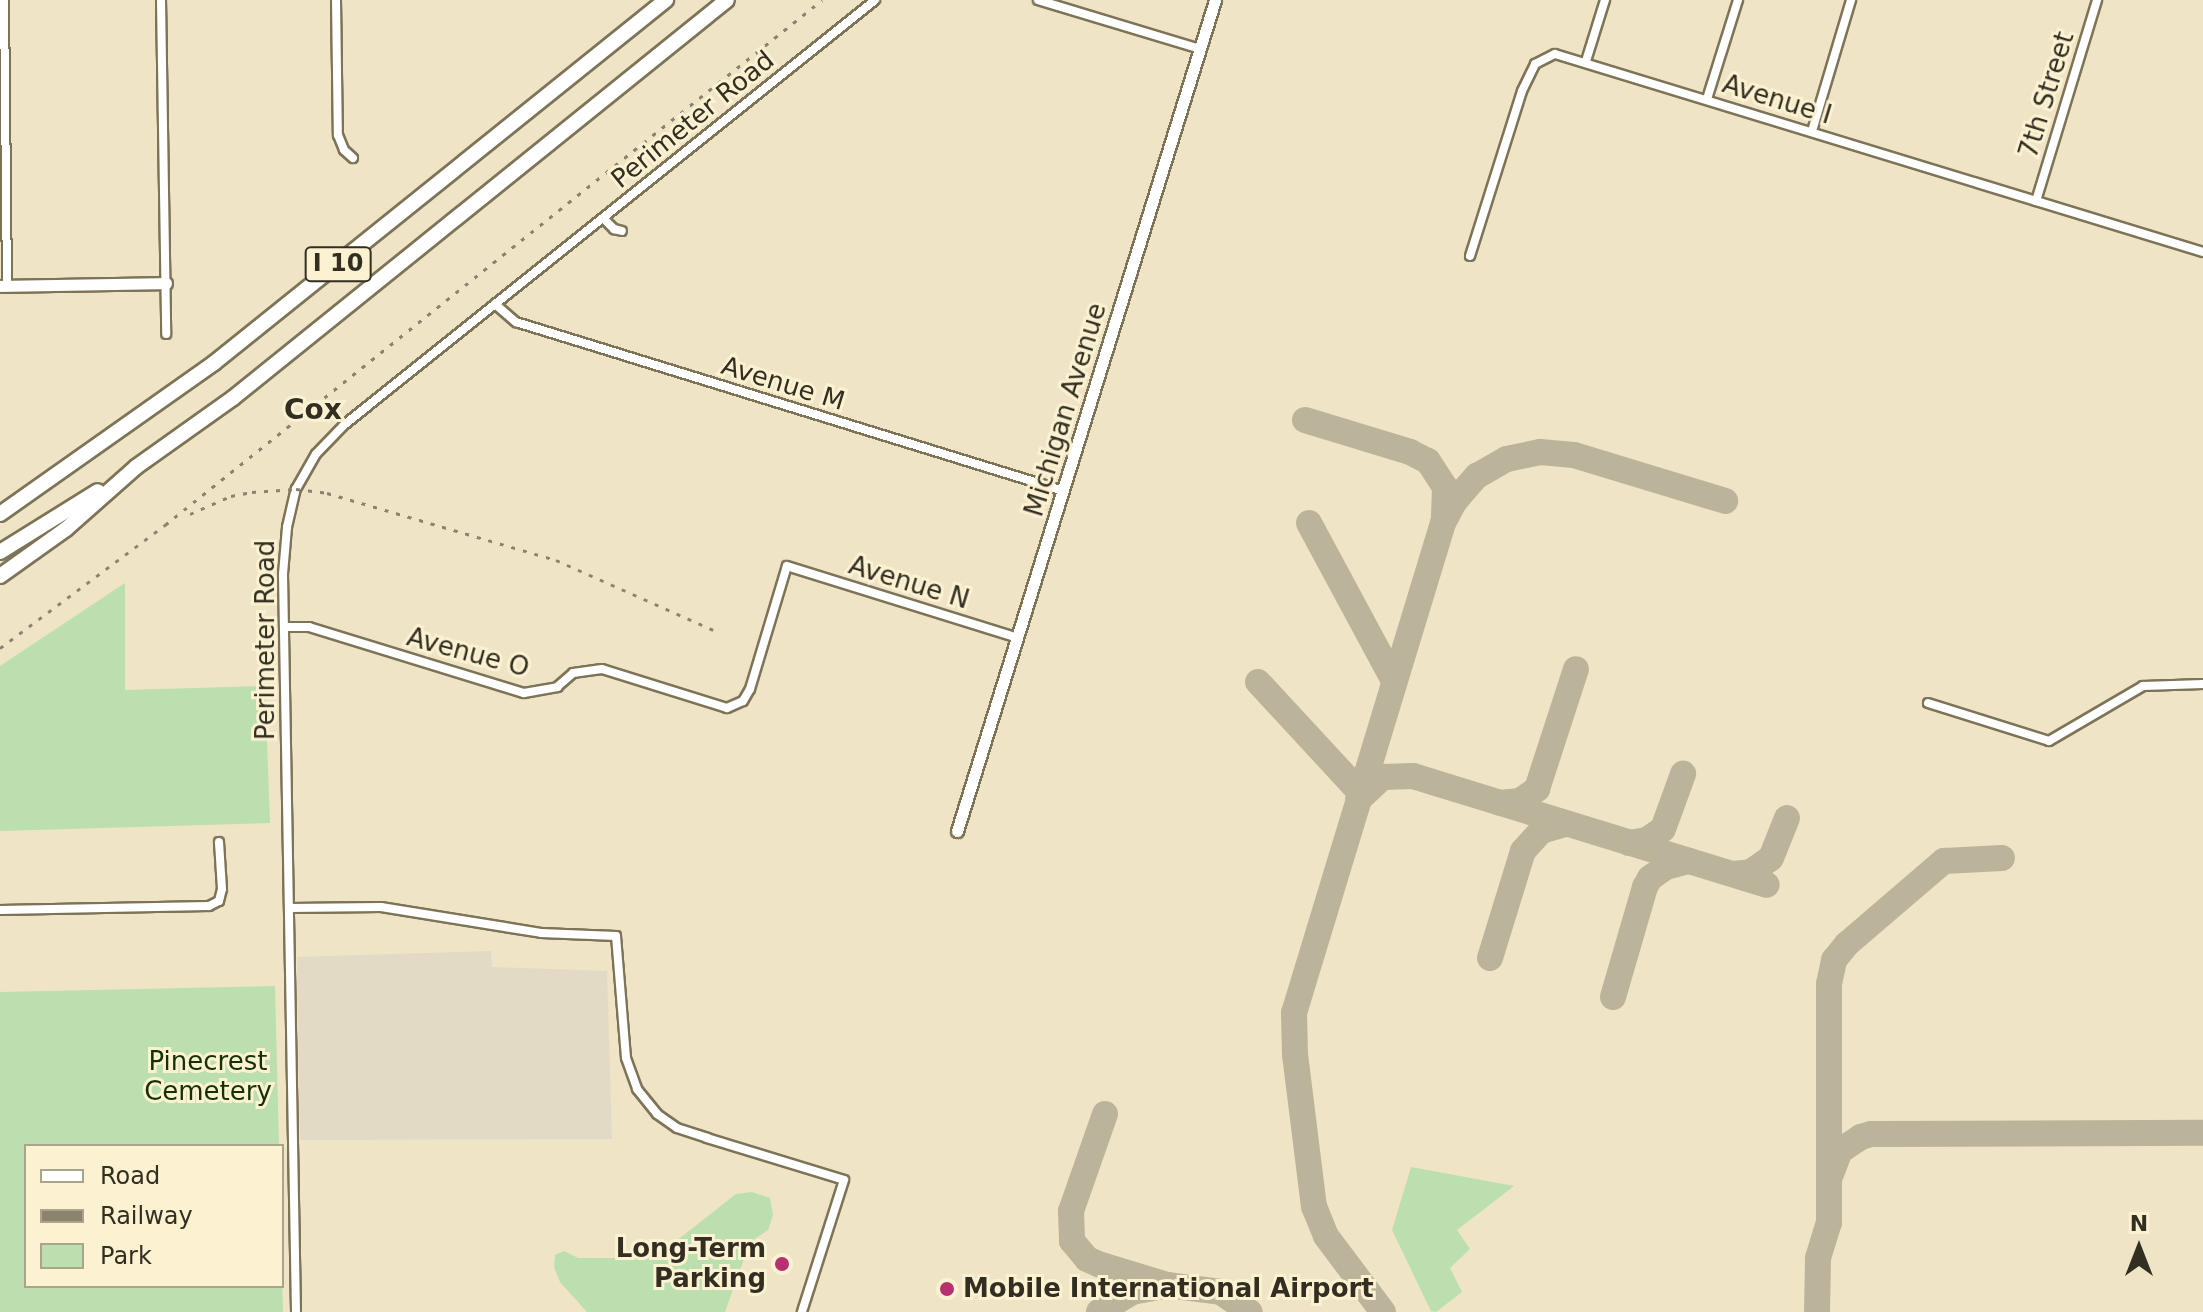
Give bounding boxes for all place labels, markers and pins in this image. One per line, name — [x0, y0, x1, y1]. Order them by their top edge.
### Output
place label: Long-Term Parking — [616, 1233, 766, 1294]
marker: Long-Term Parking — [773, 1255, 791, 1273]
place label: Mobile International Airport — [963, 1273, 1374, 1305]
marker: Mobile International Airport — [938, 1280, 956, 1298]

